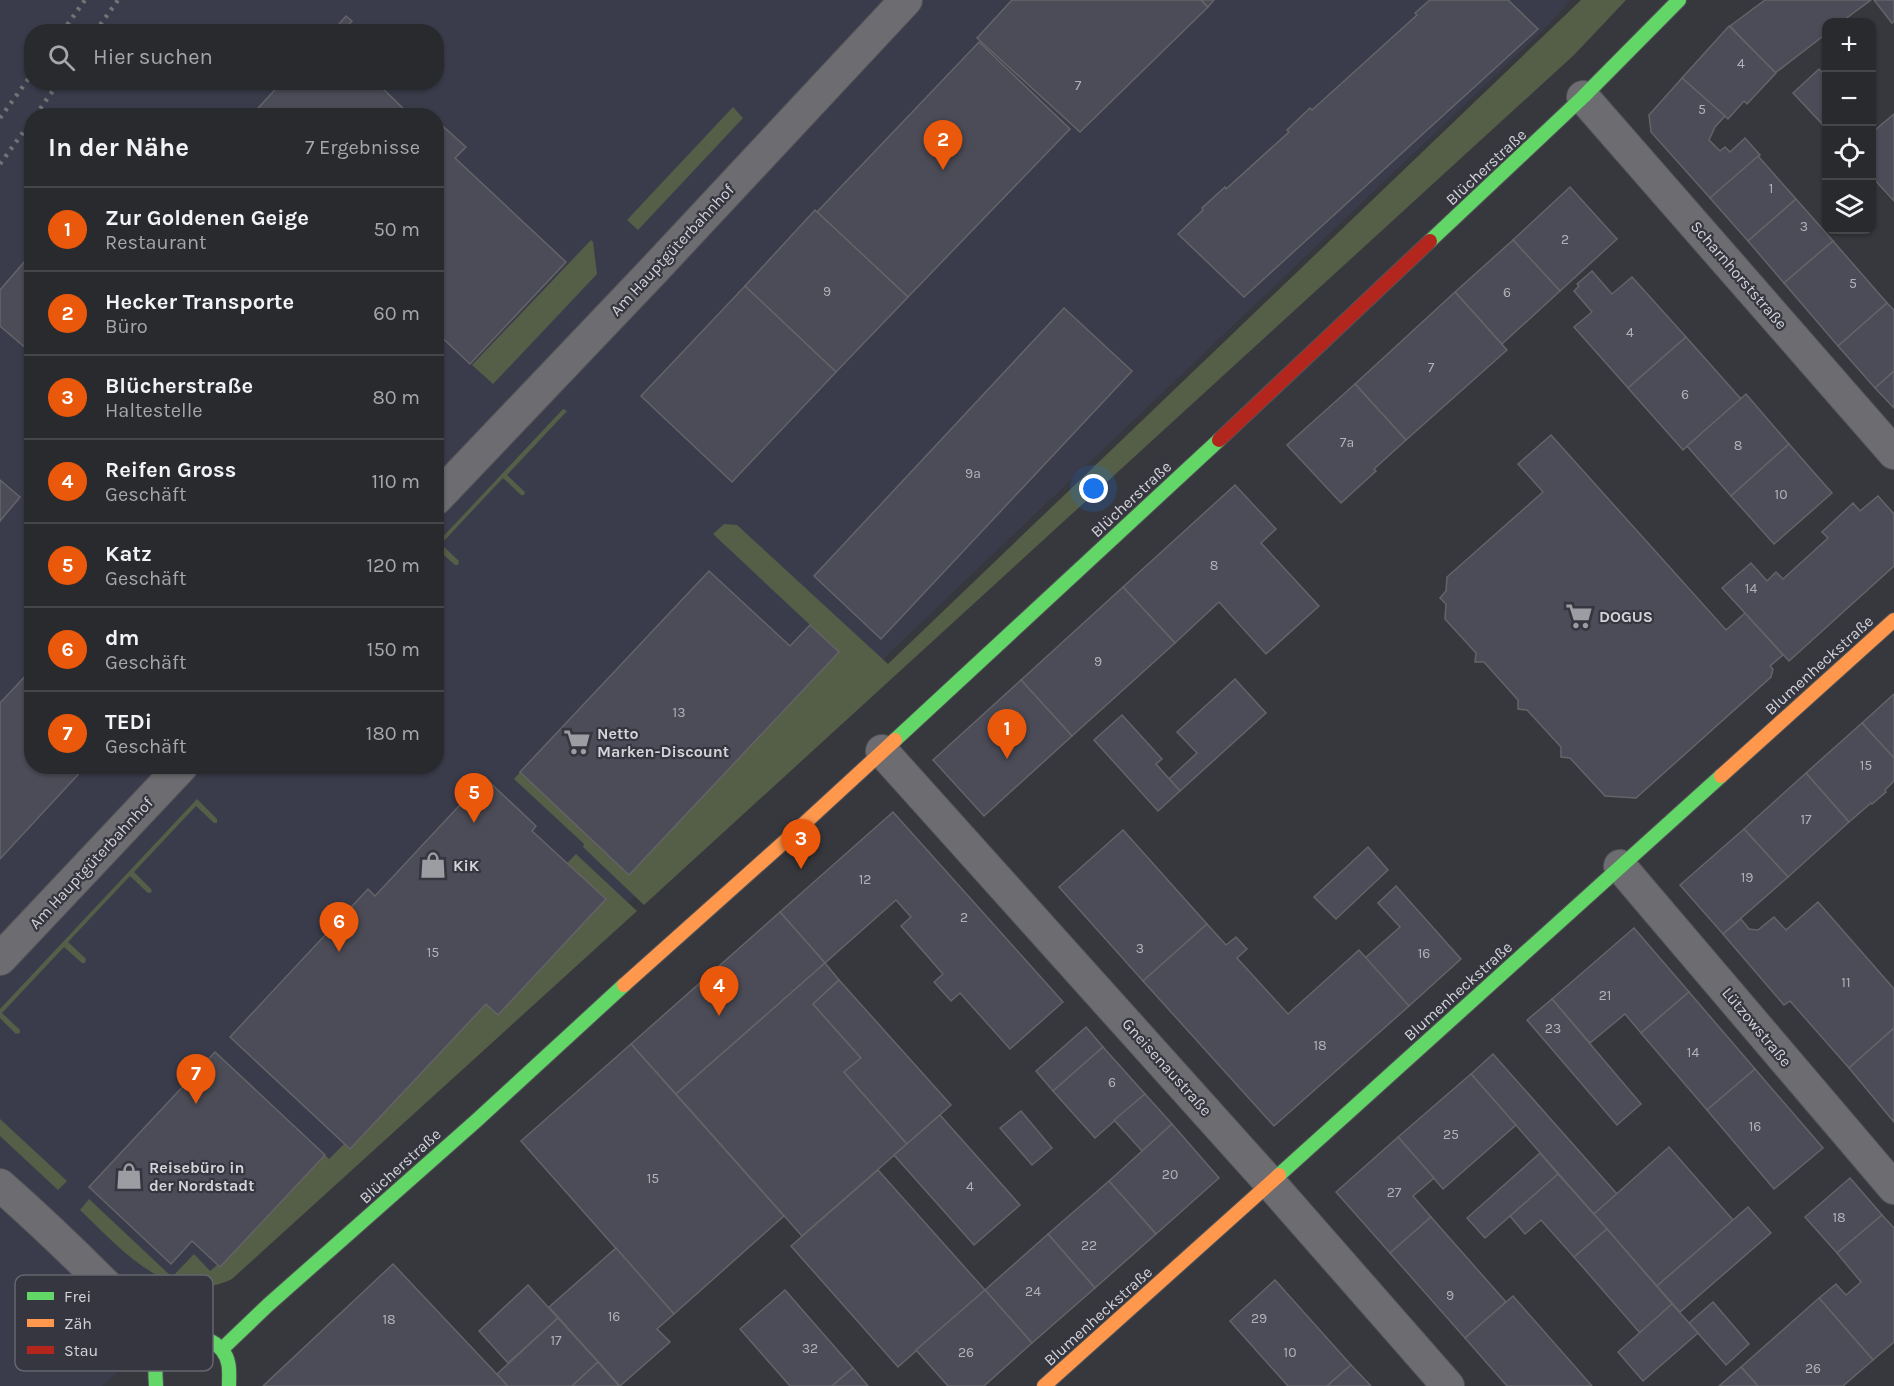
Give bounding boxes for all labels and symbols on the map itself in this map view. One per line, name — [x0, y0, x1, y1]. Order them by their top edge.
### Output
house number: 4 — [1737, 55, 1745, 72]
house number: 7 — [1075, 77, 1082, 94]
house number: 5 — [1698, 101, 1706, 118]
pin: 2 — [924, 120, 962, 170]
street label: Blücherstraße — [1442, 125, 1530, 209]
street label: Am Hauptgüterbahnhof — [606, 180, 738, 320]
house number: 1 — [1769, 180, 1773, 197]
street label: Scharnhorststraße — [1687, 217, 1791, 333]
house number: 3 — [1800, 218, 1808, 235]
house number: 2 — [1561, 231, 1569, 248]
house number: 5 — [1849, 275, 1857, 292]
house number: 9 — [823, 283, 831, 300]
house number: 6 — [1503, 284, 1511, 301]
house number: 4 — [1626, 324, 1634, 341]
house number: 7 — [1428, 359, 1435, 376]
house number: 6 — [1681, 386, 1689, 403]
house number: 7a — [1340, 434, 1354, 451]
house number: 8 — [1734, 437, 1742, 454]
street label: Blücherstraße — [1087, 457, 1175, 541]
house number: 9a — [965, 465, 981, 482]
your location — [1079, 474, 1108, 503]
house number: 10 — [1775, 486, 1787, 503]
house number: 8 — [1210, 557, 1218, 574]
house number: 14 — [1745, 580, 1757, 597]
supermarket icon: DOGUS — [1564, 601, 1594, 631]
place label: DOGUS — [1599, 607, 1653, 626]
street label: Blumenheckstraße — [1761, 611, 1877, 719]
house number: 9 — [1094, 653, 1102, 670]
house number: 13 — [673, 704, 685, 721]
pin: 1 — [988, 710, 1026, 759]
place label: Netto Marken-Discount — [597, 724, 729, 761]
supermarket icon: Netto Marken-Discount — [562, 727, 592, 757]
house number: 15 — [1860, 757, 1872, 774]
pin: 5 — [454, 774, 494, 823]
street label: Am Hauptgüterbahnhof — [25, 793, 157, 933]
house number: 17 — [1800, 811, 1812, 828]
pin: 3 — [782, 820, 820, 869]
shop icon: KiK — [418, 850, 448, 880]
place label: KiK — [453, 856, 480, 875]
house number: 19 — [1741, 869, 1753, 886]
house number: 12 — [859, 871, 871, 888]
pin: 6 — [320, 902, 358, 952]
house number: 2 — [960, 909, 968, 926]
street label: Blumenheckstraße — [1400, 937, 1516, 1045]
house number: 3 — [1136, 940, 1144, 957]
house number: 15 — [427, 944, 439, 961]
house number: 16 — [1418, 945, 1430, 962]
pin: 4 — [700, 966, 738, 1016]
house number: 11 — [1841, 974, 1851, 991]
street label: Lützowstraße — [1718, 983, 1796, 1071]
house number: 21 — [1599, 987, 1611, 1004]
street label: Gneisenaustraße — [1118, 1014, 1216, 1120]
house number: 23 — [1545, 1020, 1561, 1037]
house number: 18 — [1313, 1037, 1327, 1054]
house number: 14 — [1687, 1044, 1699, 1061]
pin: 7 — [176, 1054, 216, 1104]
house number: 6 — [1108, 1074, 1116, 1091]
house number: 16 — [1749, 1118, 1761, 1135]
street label: Blücherstraße — [355, 1124, 445, 1208]
house number: 25 — [1443, 1126, 1459, 1143]
place label: Reisebüro in der Nordstadt — [149, 1158, 255, 1195]
shop icon: Reisebüro in der Nordstadt — [114, 1161, 144, 1191]
house number: 20 — [1162, 1166, 1178, 1183]
house number: 15 — [647, 1170, 659, 1187]
house number: 4 — [966, 1178, 974, 1195]
house number: 27 — [1387, 1184, 1402, 1201]
house number: 18 — [1832, 1209, 1846, 1226]
house number: 22 — [1081, 1237, 1097, 1254]
street label: Blumenheckstraße — [1040, 1262, 1156, 1370]
legend — [15, 1275, 213, 1371]
house number: 24 — [1025, 1283, 1041, 1300]
text: Frei — [64, 1287, 91, 1306]
house number: 9 — [1446, 1287, 1454, 1304]
house number: 16 — [608, 1308, 620, 1325]
house number: 29 — [1251, 1310, 1267, 1327]
house number: 18 — [382, 1311, 396, 1328]
text: Zäh — [64, 1314, 92, 1333]
house number: 17 — [550, 1332, 562, 1349]
house number: 32 — [802, 1340, 818, 1357]
text: Stau — [64, 1341, 98, 1360]
house number: 26 — [958, 1344, 974, 1361]
house number: 10 — [1284, 1344, 1296, 1361]
house number: 26 — [1805, 1360, 1821, 1377]

